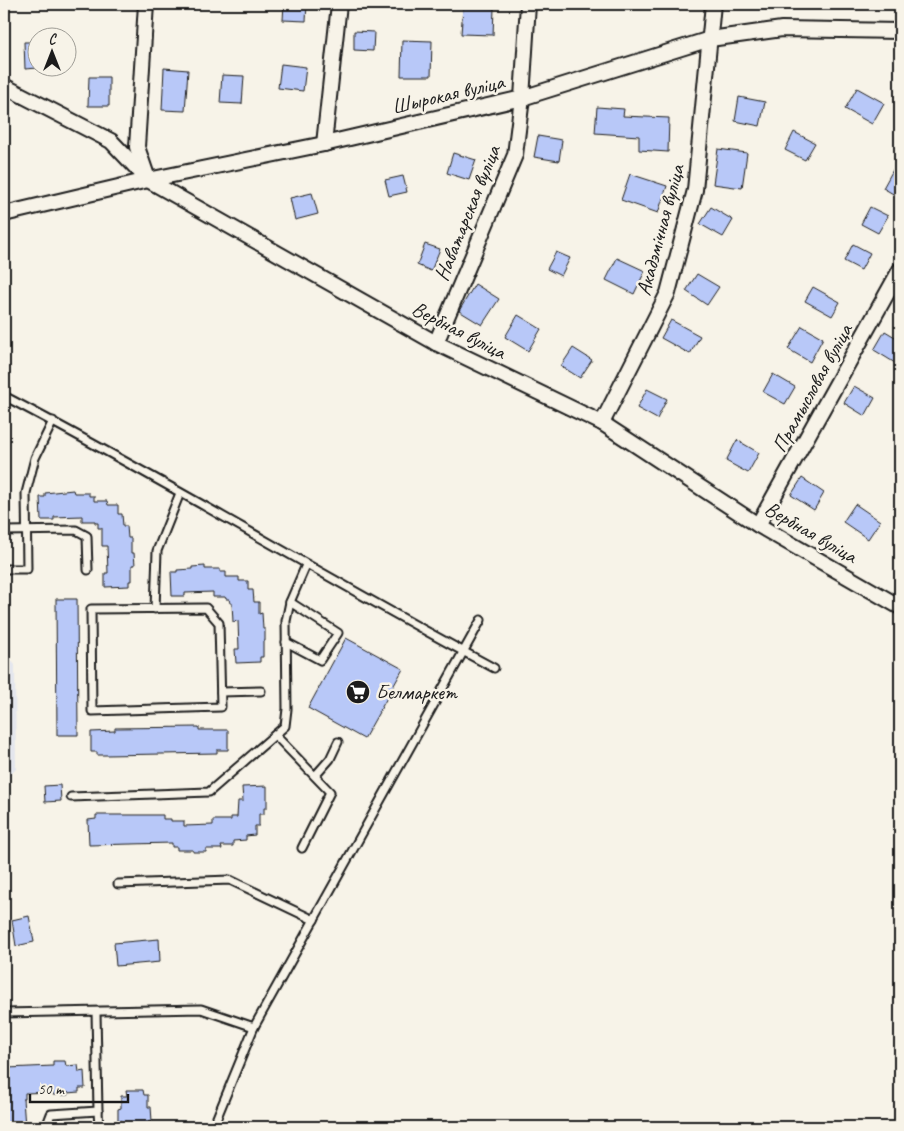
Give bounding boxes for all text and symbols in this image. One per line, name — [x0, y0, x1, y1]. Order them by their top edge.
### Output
north arrow — [28, 28, 78, 78]
text: С — [49, 31, 58, 48]
street label: Шырокая вуліца — [389, 68, 508, 120]
street label: Наватарская вуліца — [428, 140, 507, 285]
street label: Акадэмічная вуліца — [630, 160, 690, 298]
street label: Вербная вуліца — [408, 295, 512, 366]
street label: Прамысловая вуліца — [766, 318, 859, 457]
street label: Вербная вуліца — [760, 495, 863, 570]
supermarket icon: Белмаркет — [345, 679, 371, 705]
place label: Белмаркет — [376, 679, 458, 705]
scale bar — [30, 1071, 128, 1103]
text: 50 m — [38, 1080, 65, 1099]

